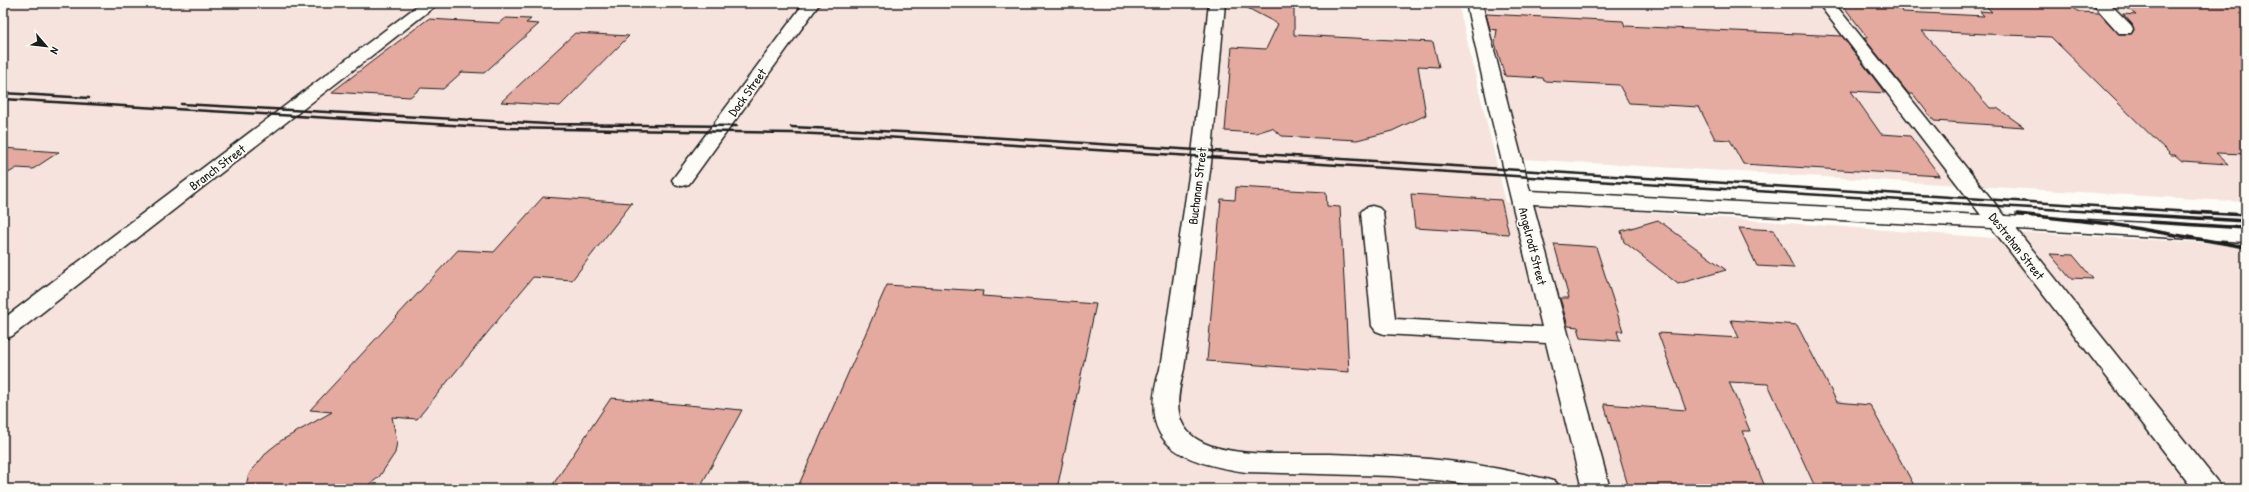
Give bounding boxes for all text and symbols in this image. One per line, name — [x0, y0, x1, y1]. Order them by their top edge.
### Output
north arrow — [26, 26, 66, 66]
text: N — [47, 45, 62, 57]
street label: Dock Street — [724, 64, 771, 120]
street label: Branch Street — [185, 140, 249, 194]
street label: Buchanan Street — [1183, 146, 1211, 226]
street label: Angelrodt Street — [1515, 205, 1551, 287]
street label: Destrehan Street — [1985, 209, 2049, 284]

